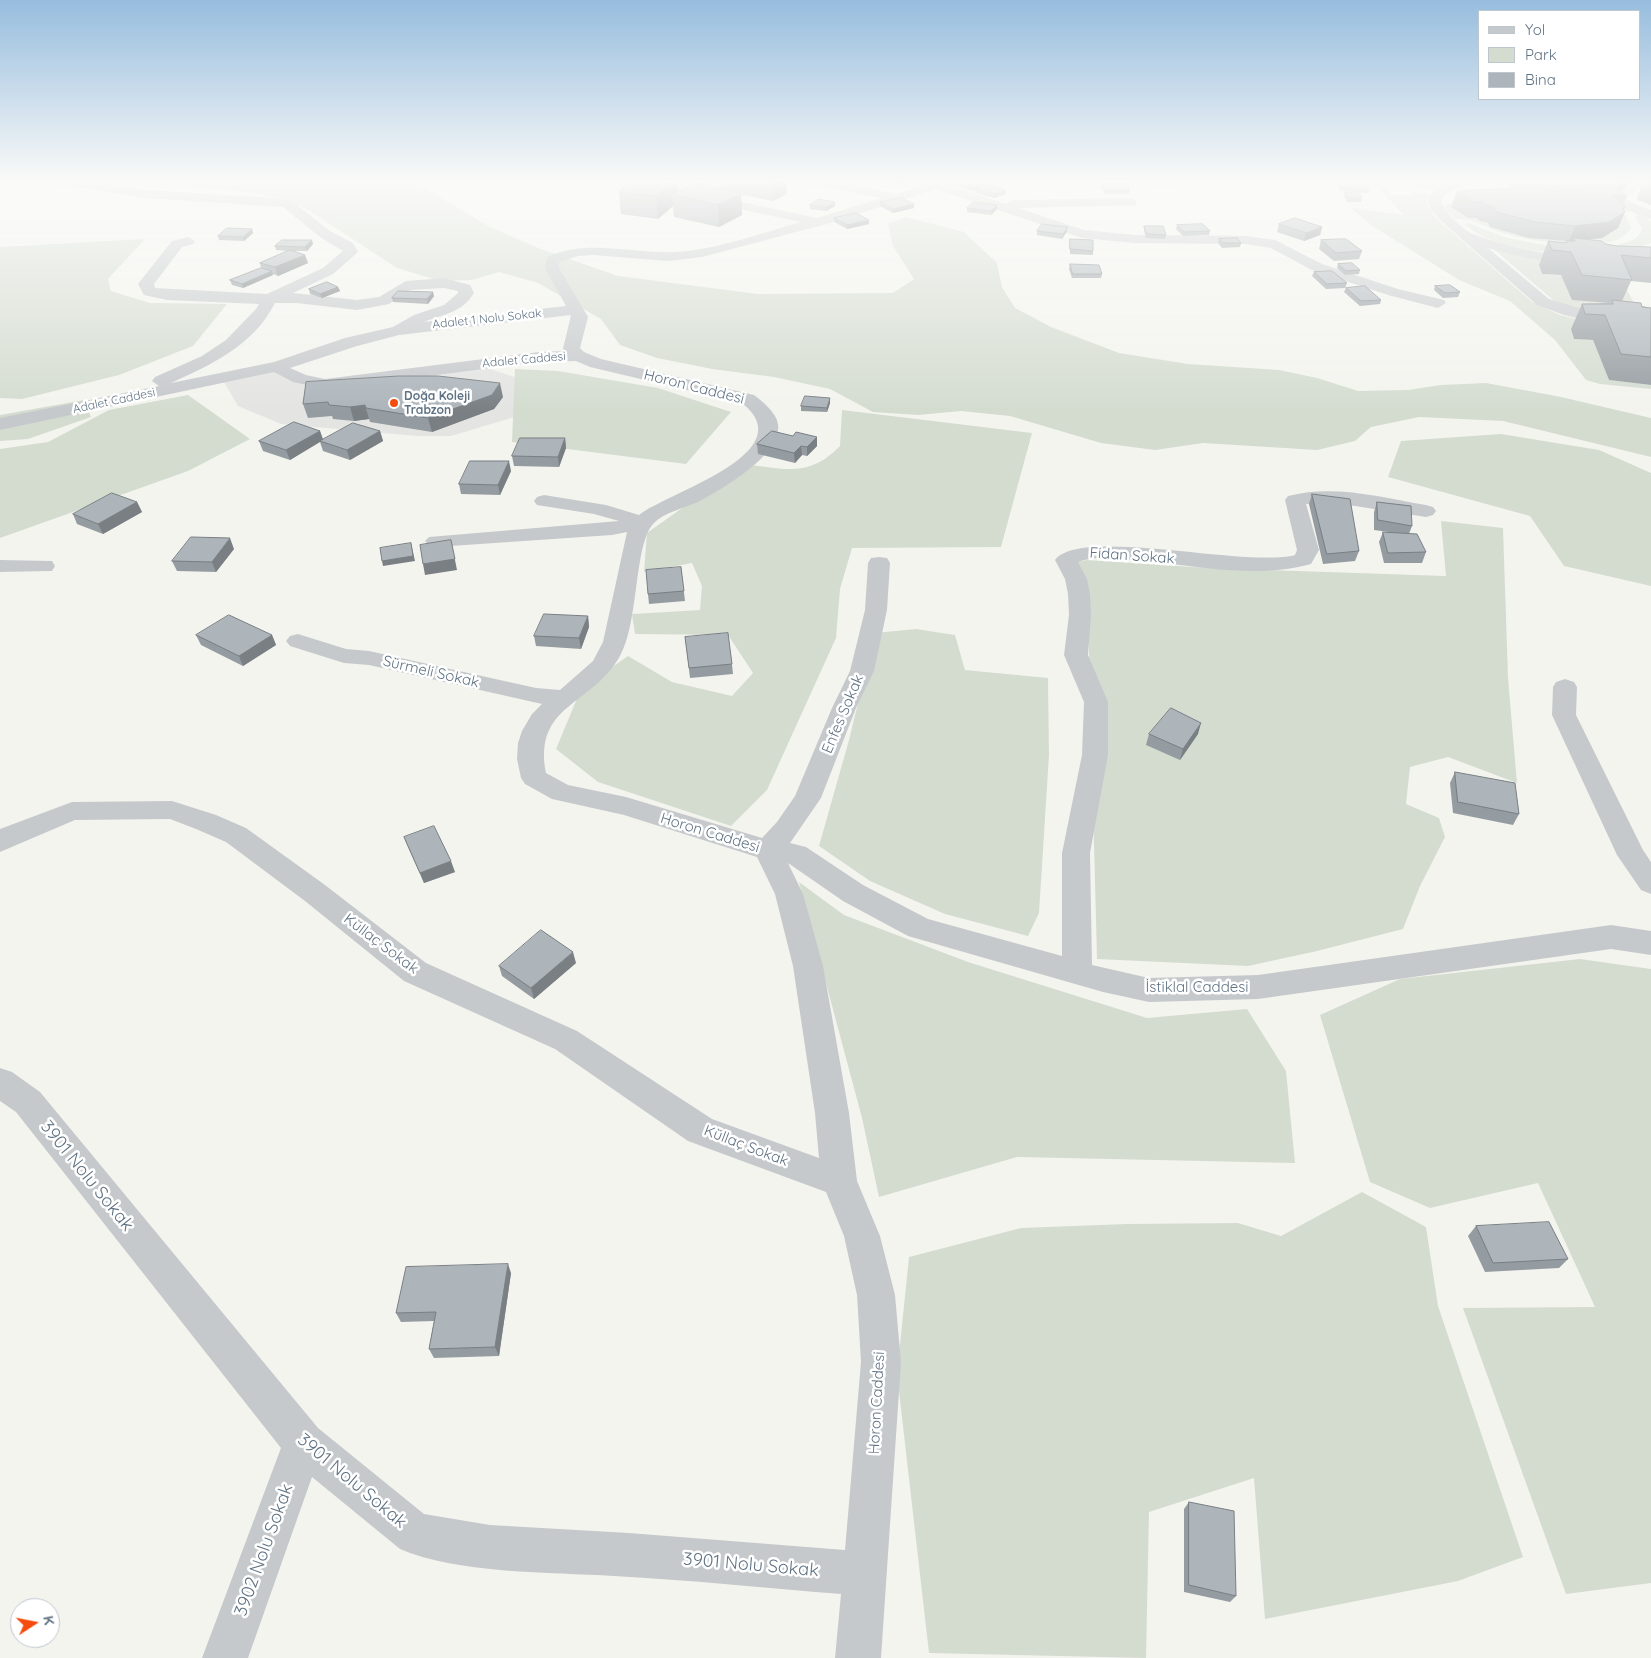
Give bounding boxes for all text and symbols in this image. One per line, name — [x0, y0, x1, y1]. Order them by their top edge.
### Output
legend — [1478, 10, 1641, 100]
text: Yol — [1525, 20, 1545, 39]
text: Park — [1525, 45, 1557, 64]
text: Bina — [1525, 70, 1556, 89]
street label: Adalet 1 Nolu Sokak — [432, 306, 542, 332]
street label: Adalet Caddesi — [482, 349, 566, 371]
street label: Horon Caddesi — [642, 366, 746, 408]
street label: Adalet Caddesi — [72, 385, 156, 417]
place label: Doğa Koleji Trabzon — [404, 389, 470, 417]
marker: Doğa Koleji Trabzon — [388, 397, 400, 409]
street label: Fidan Sokak — [1089, 544, 1175, 568]
street label: Sürmeli Sokak — [381, 652, 481, 692]
street label: Enfes Sokak — [818, 672, 868, 756]
street label: Horon Caddesi — [658, 809, 762, 857]
street label: Küllaç Sokak — [340, 910, 422, 978]
street label: İstiklal Caddesi — [1146, 978, 1248, 996]
street label: 3901 Nolu Sokak — [36, 1116, 138, 1236]
street label: Küllaç Sokak — [701, 1122, 791, 1170]
street label: Horon Caddesi — [865, 1351, 889, 1455]
street label: 3901 Nolu Sokak — [293, 1429, 411, 1533]
street label: 3902 Nolu Sokak — [230, 1481, 298, 1619]
street label: 3901 Nolu Sokak — [682, 1548, 820, 1582]
north arrow — [10, 1598, 60, 1648]
text: K — [39, 1614, 58, 1627]

